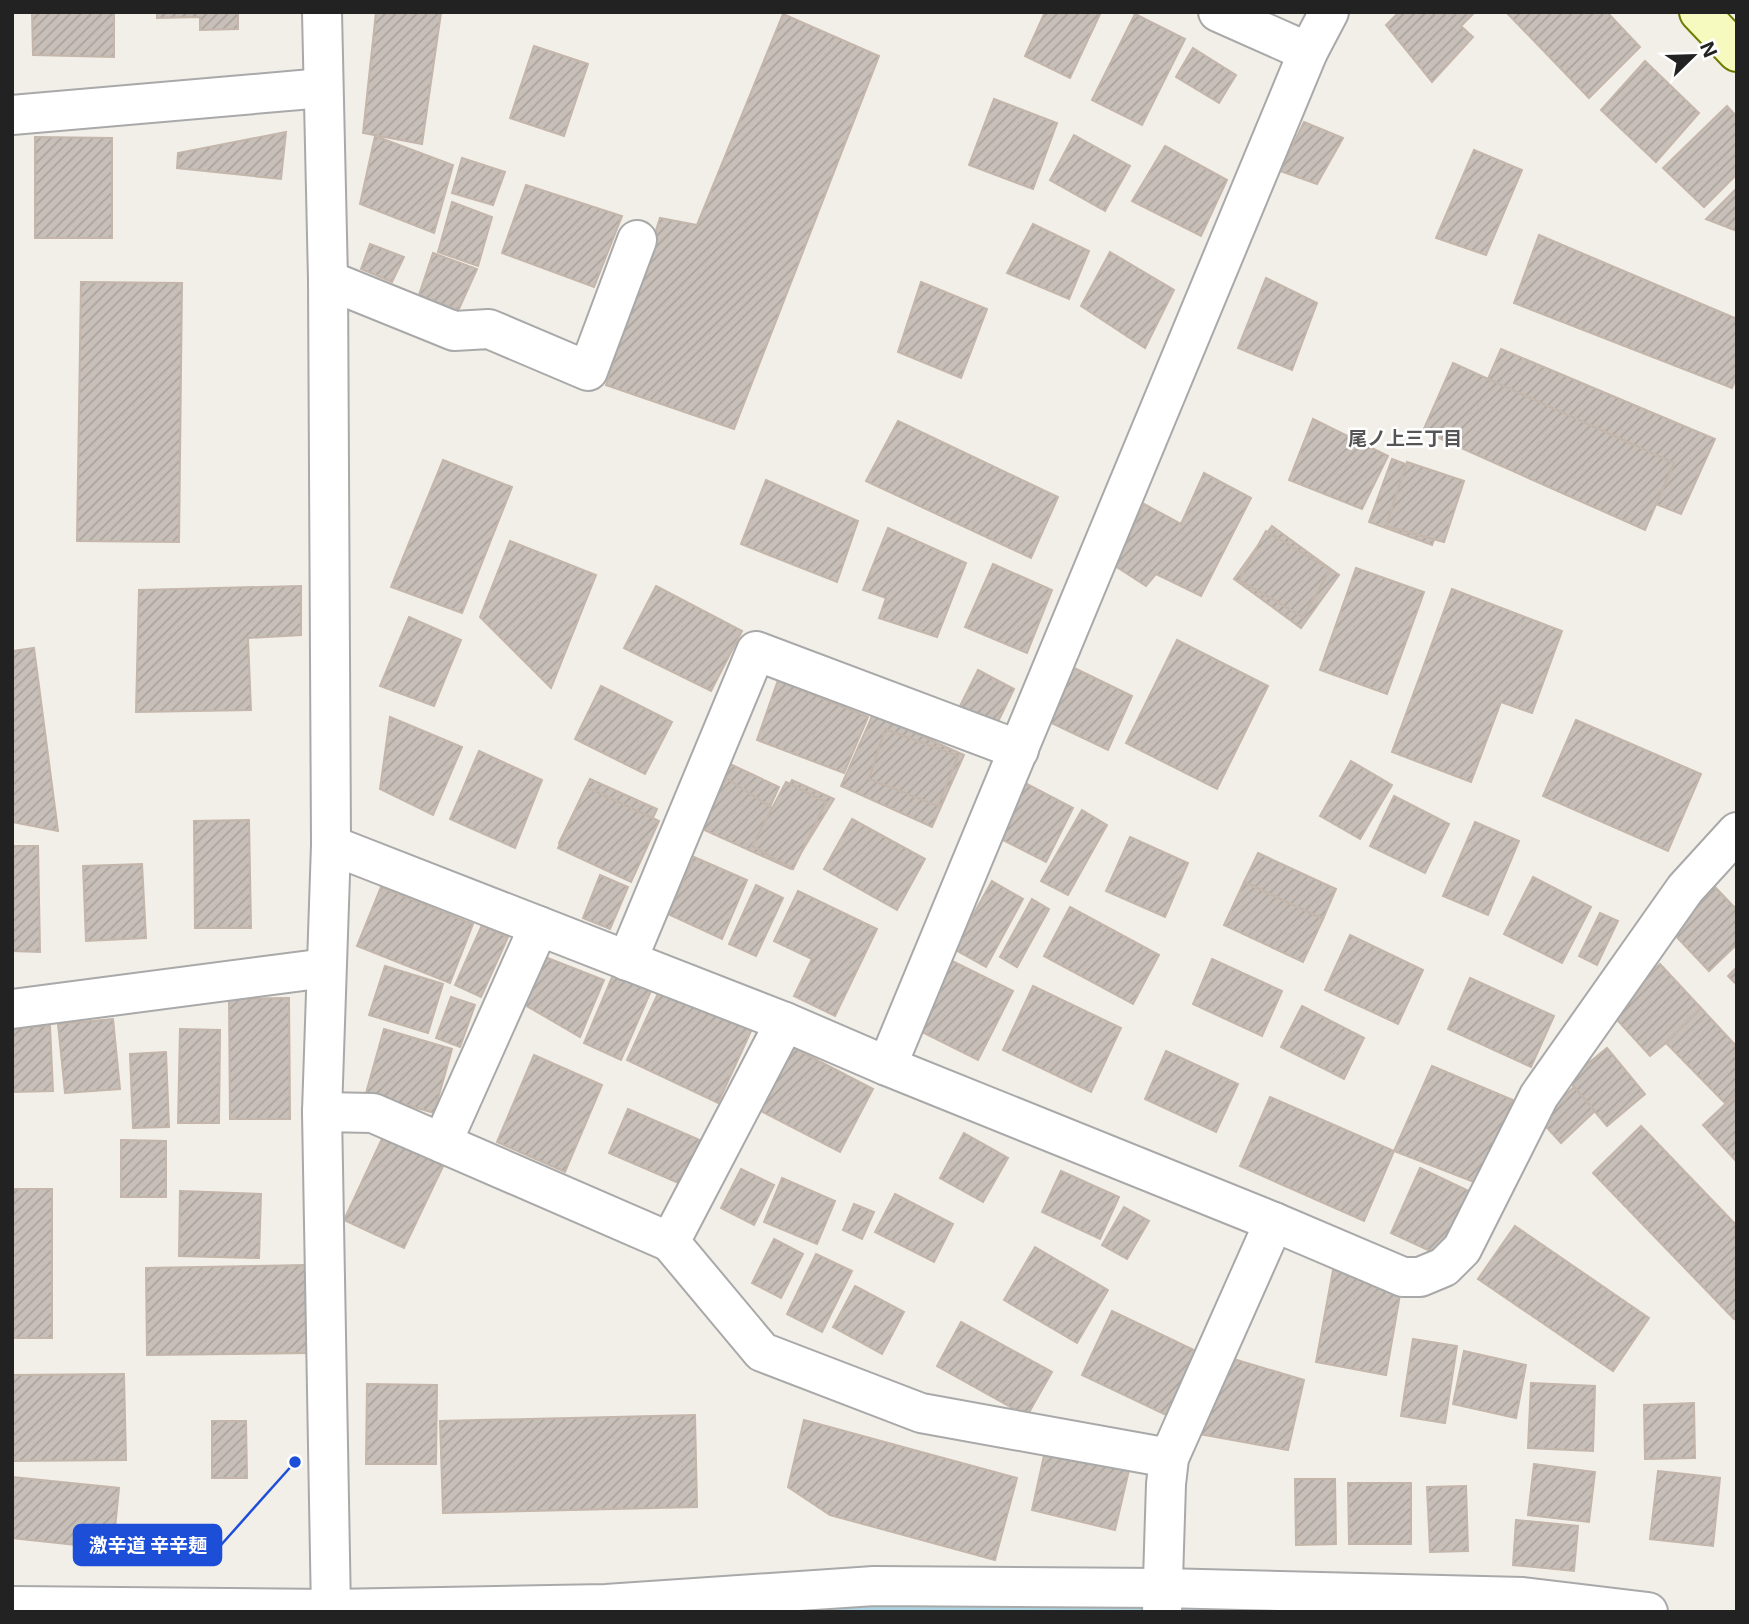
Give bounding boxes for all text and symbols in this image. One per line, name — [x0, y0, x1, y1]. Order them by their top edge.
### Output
north arrow — [1658, 21, 1728, 91]
text: N — [1695, 38, 1722, 61]
district label: 尾ノ上三丁目 — [1348, 427, 1462, 450]
callout: 激辛道 辛辛麺 — [74, 1525, 221, 1565]
text: 激辛道 辛辛麺 — [89, 1534, 207, 1557]

